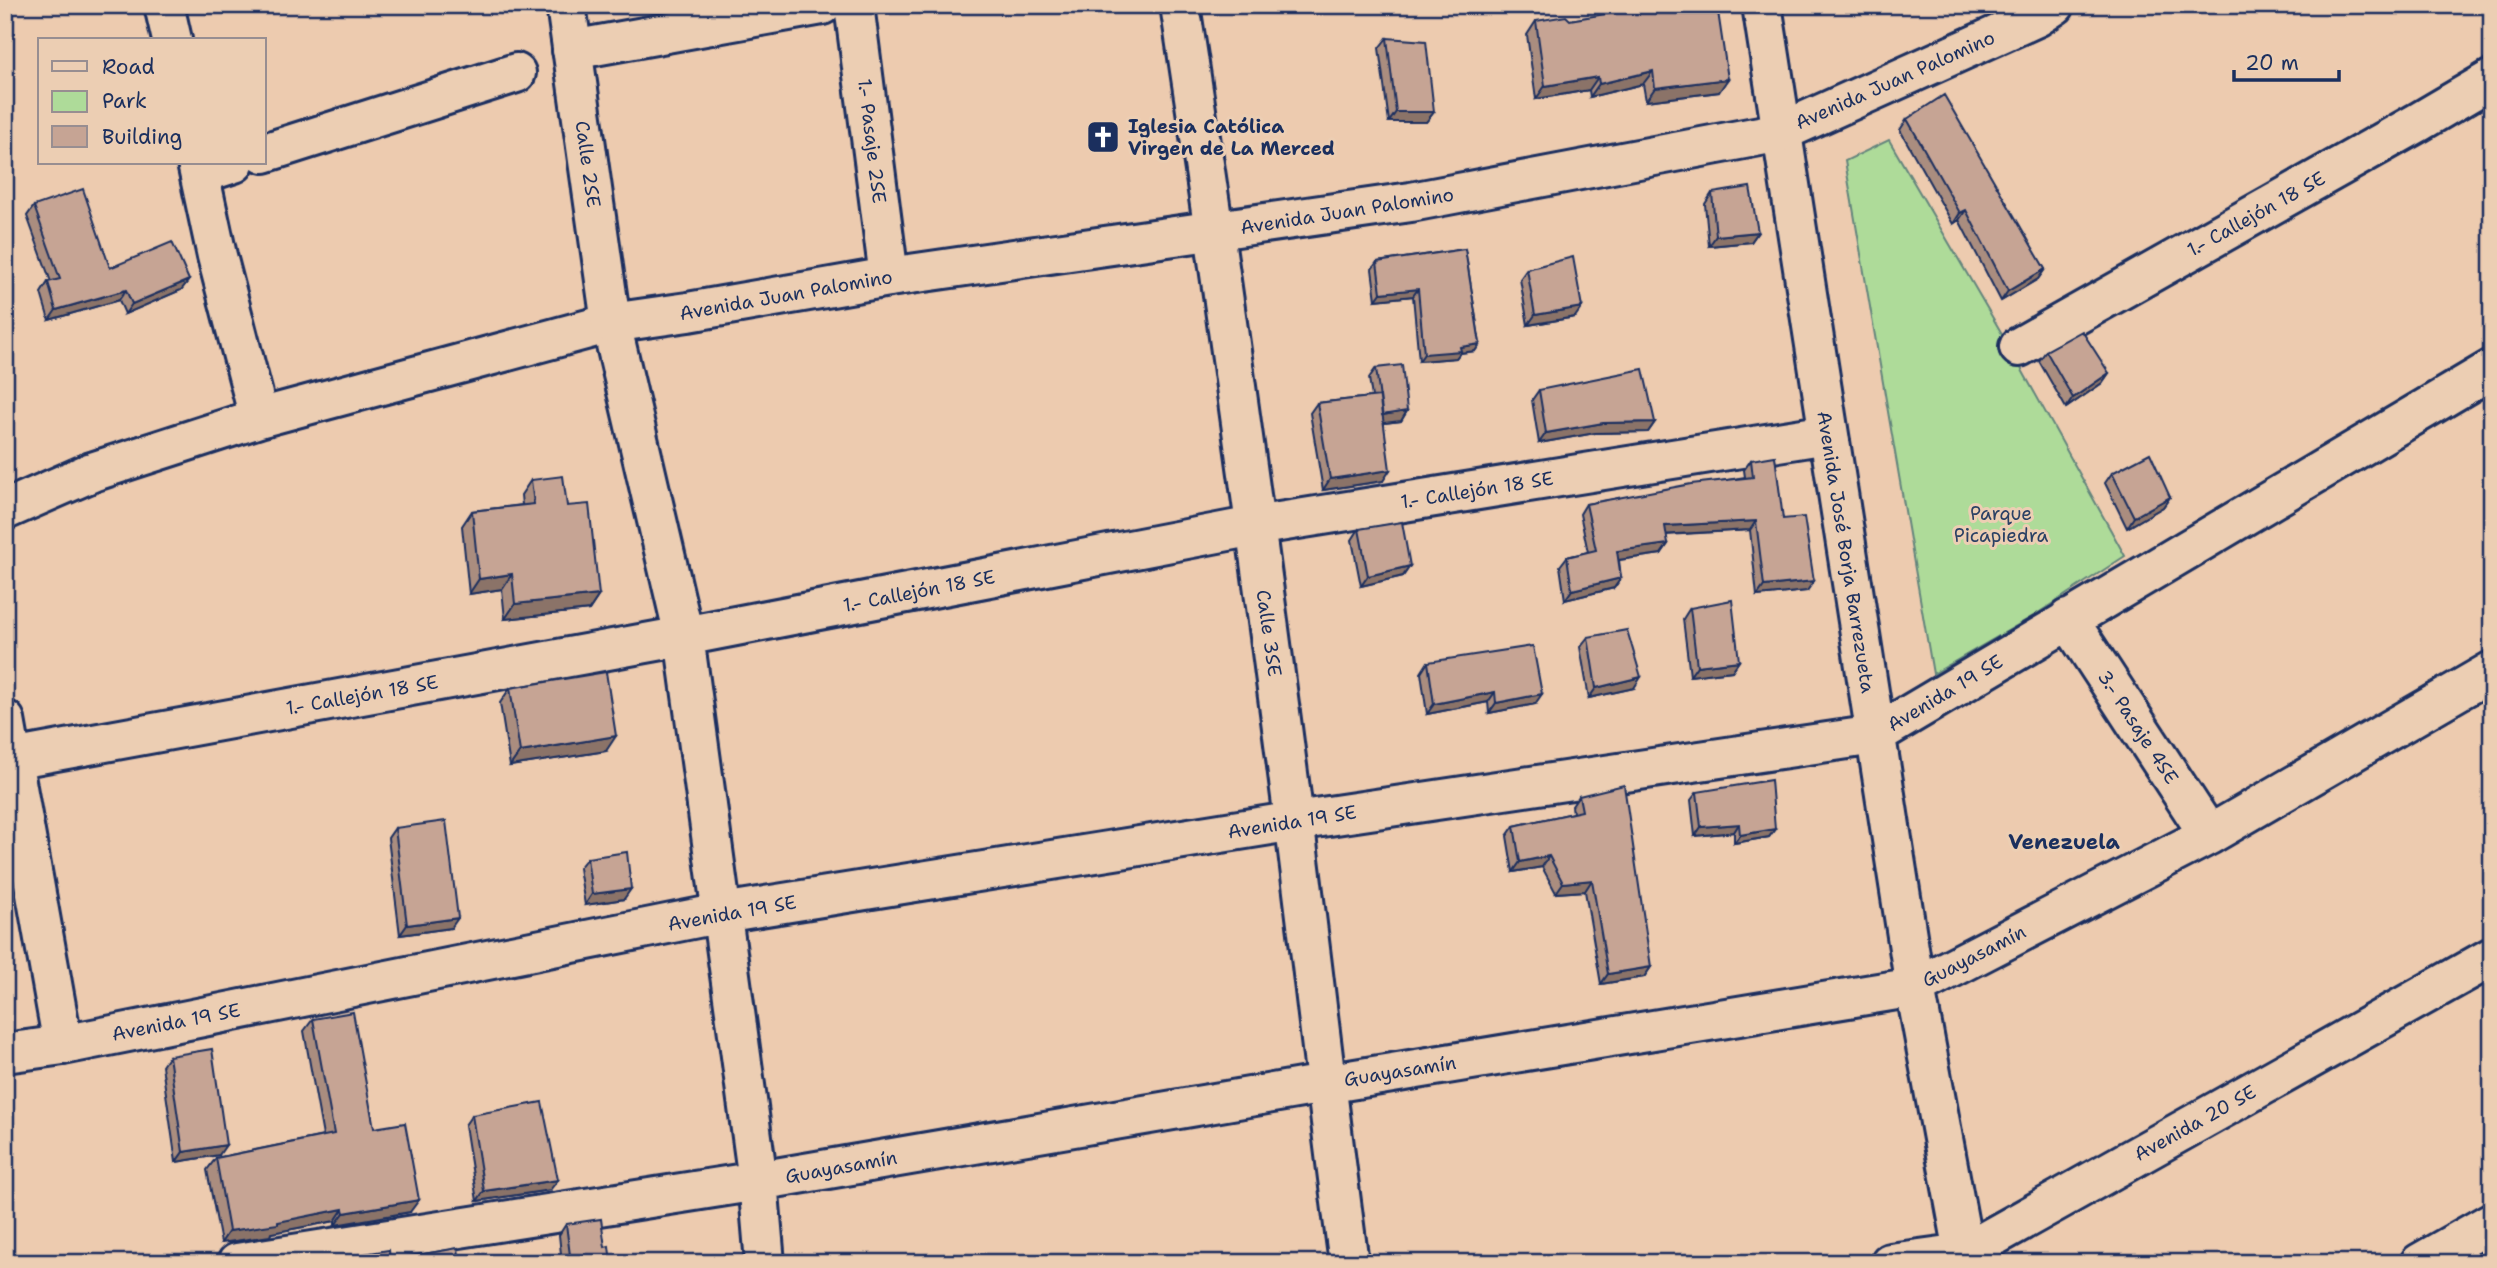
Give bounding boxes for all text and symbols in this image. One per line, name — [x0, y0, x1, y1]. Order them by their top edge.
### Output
street label: Avenida Juan Palomino — [1791, 25, 1999, 135]
legend — [38, 38, 266, 164]
scale bar — [2234, 38, 2340, 82]
text: 20 m — [2245, 49, 2299, 77]
text: Road — [102, 53, 155, 81]
street label: 1.- Pasaje 2SE — [852, 77, 892, 205]
text: Park — [102, 87, 147, 115]
place label: Iglesia Católica Virgen de La Merced — [1128, 114, 1335, 161]
church icon: Iglesia Católica Virgen de La Merced — [1084, 118, 1122, 156]
street label: Calle 2SE — [570, 119, 606, 209]
text: Building — [102, 123, 182, 151]
street label: 1.- Callejón 18 SE — [2182, 166, 2330, 262]
street label: Avenida Juan Palomino — [1238, 182, 1456, 240]
street label: Avenida Juan Palomino — [678, 264, 894, 326]
street label: Avenida José Borja Barrezueta — [1811, 409, 1881, 695]
street label: 1.- Callejón 18 SE — [1399, 466, 1555, 514]
park label: Parque Picapiedra — [1954, 501, 2048, 548]
street label: 1.- Callejón 18 SE — [841, 564, 997, 618]
street label: Calle 3SE — [1251, 588, 1287, 678]
street label: Avenida 19 SE — [1883, 649, 2007, 737]
street label: 3.- Pasaje 4SE — [2092, 665, 2184, 789]
street label: 1.- Callejón 18 SE — [284, 669, 440, 721]
street label: Avenida 19 SE — [1226, 799, 1358, 845]
district label: Venezuela — [2008, 828, 2121, 856]
street label: Avenida 19 SE — [666, 889, 798, 937]
street label: Guayasamín — [1918, 919, 2030, 993]
street label: Avenida 19 SE — [110, 997, 242, 1047]
street label: Guayasamín — [1342, 1050, 1458, 1092]
street label: Avenida 20 SE — [2130, 1079, 2261, 1167]
street label: Guayasamín — [783, 1145, 899, 1189]

